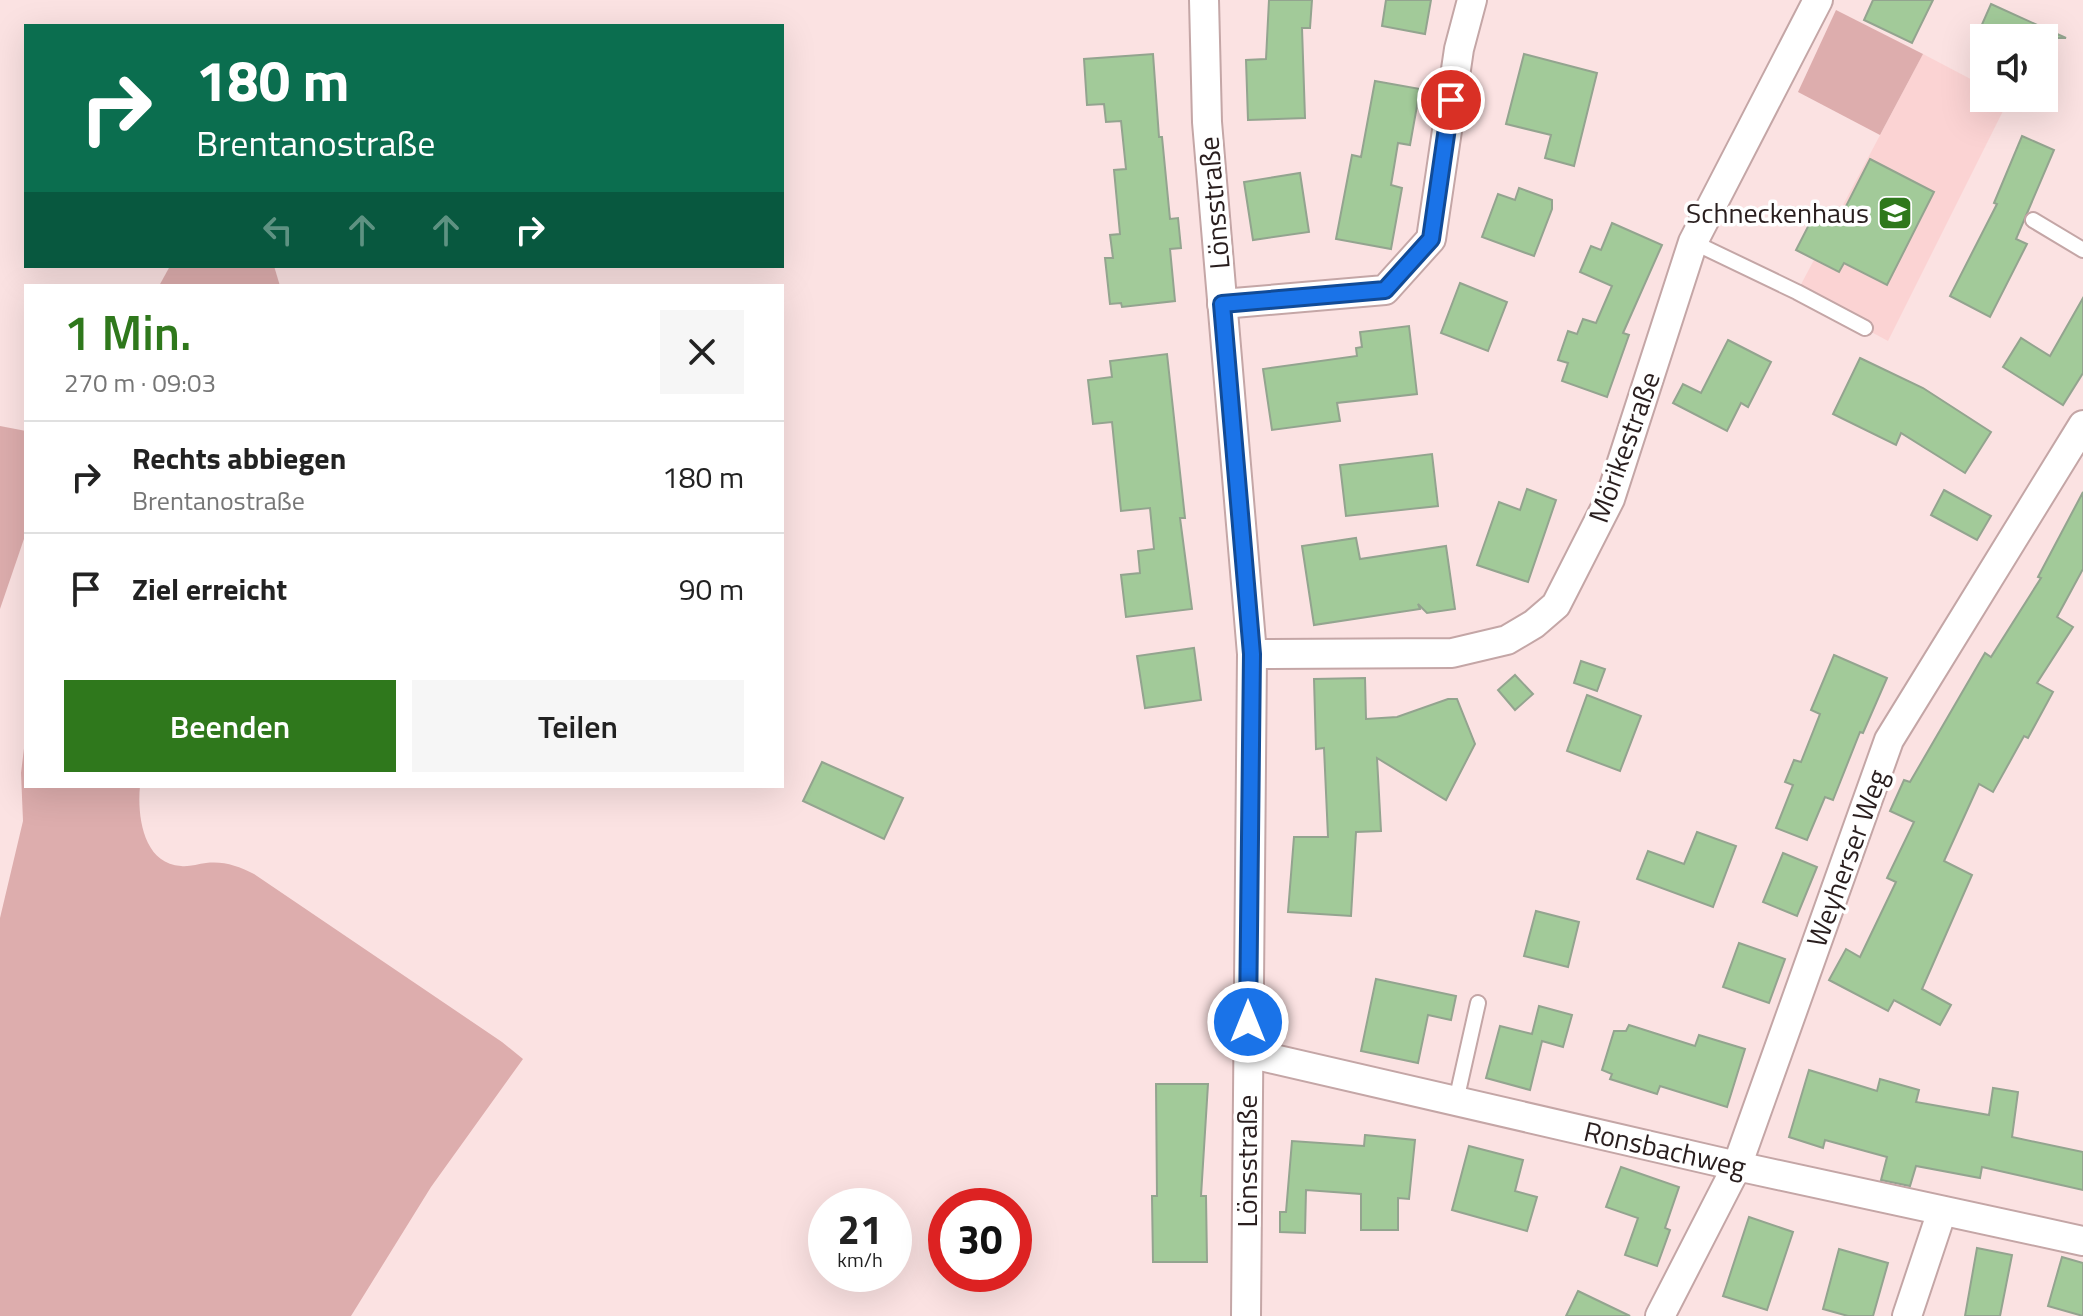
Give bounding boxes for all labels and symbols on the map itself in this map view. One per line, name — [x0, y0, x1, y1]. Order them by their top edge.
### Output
pin — [1417, 66, 1485, 134]
street label: Lönsstraße — [1186, 135, 1241, 271]
place label: Schneckenhaus — [1686, 191, 1869, 234]
school or university icon: Schneckenhaus — [1876, 194, 1914, 232]
street label: Mörikestraße — [1576, 365, 1671, 528]
street label: Weyherser Weg — [1794, 763, 1899, 953]
position arrow — [1206, 980, 1290, 1064]
street label: Lönsstraße — [1225, 1095, 1268, 1227]
street label: Ronsbachweg — [1580, 1109, 1751, 1188]
speed limit sign: 30 — [928, 1188, 1032, 1292]

